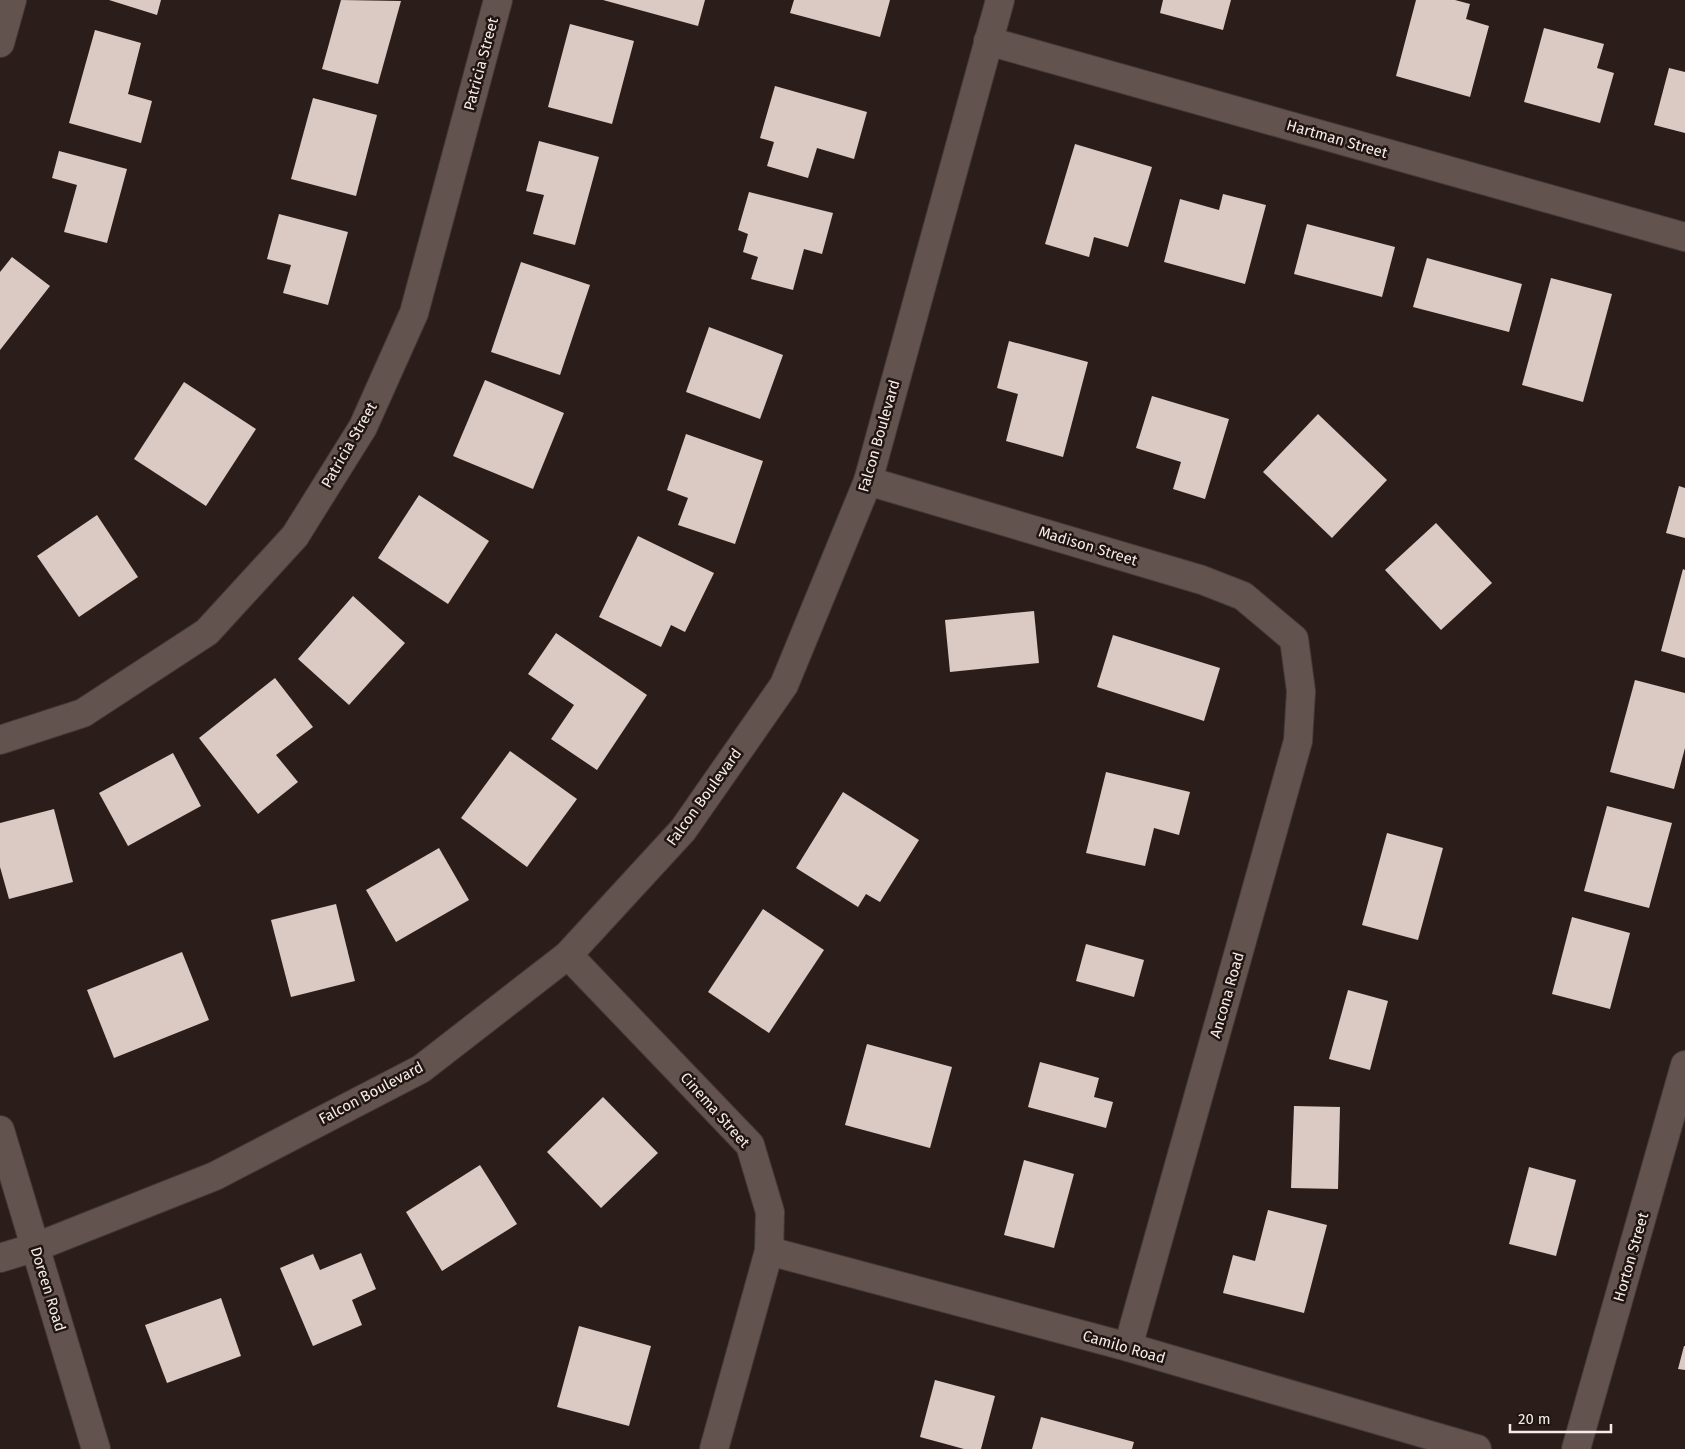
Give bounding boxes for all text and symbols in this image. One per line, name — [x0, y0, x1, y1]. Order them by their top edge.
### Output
street label: Patricia Street — [460, 15, 502, 113]
street label: Hartman Street — [1285, 116, 1390, 162]
street label: Falcon Boulevard — [854, 378, 904, 494]
street label: Patricia Street — [317, 399, 381, 491]
street label: Madison Street — [1036, 522, 1140, 570]
street label: Falcon Boulevard — [663, 745, 745, 849]
street label: Ancona Road — [1206, 950, 1248, 1040]
street label: Falcon Boulevard — [316, 1058, 426, 1128]
street label: Cinema Street — [676, 1069, 754, 1152]
street label: Horton Street — [1610, 1210, 1653, 1304]
street label: Doreen Road — [27, 1245, 69, 1333]
street label: Camilo Road — [1081, 1327, 1167, 1367]
scale bar — [1510, 1402, 1611, 1434]
text: 20 m — [1518, 1410, 1551, 1428]

